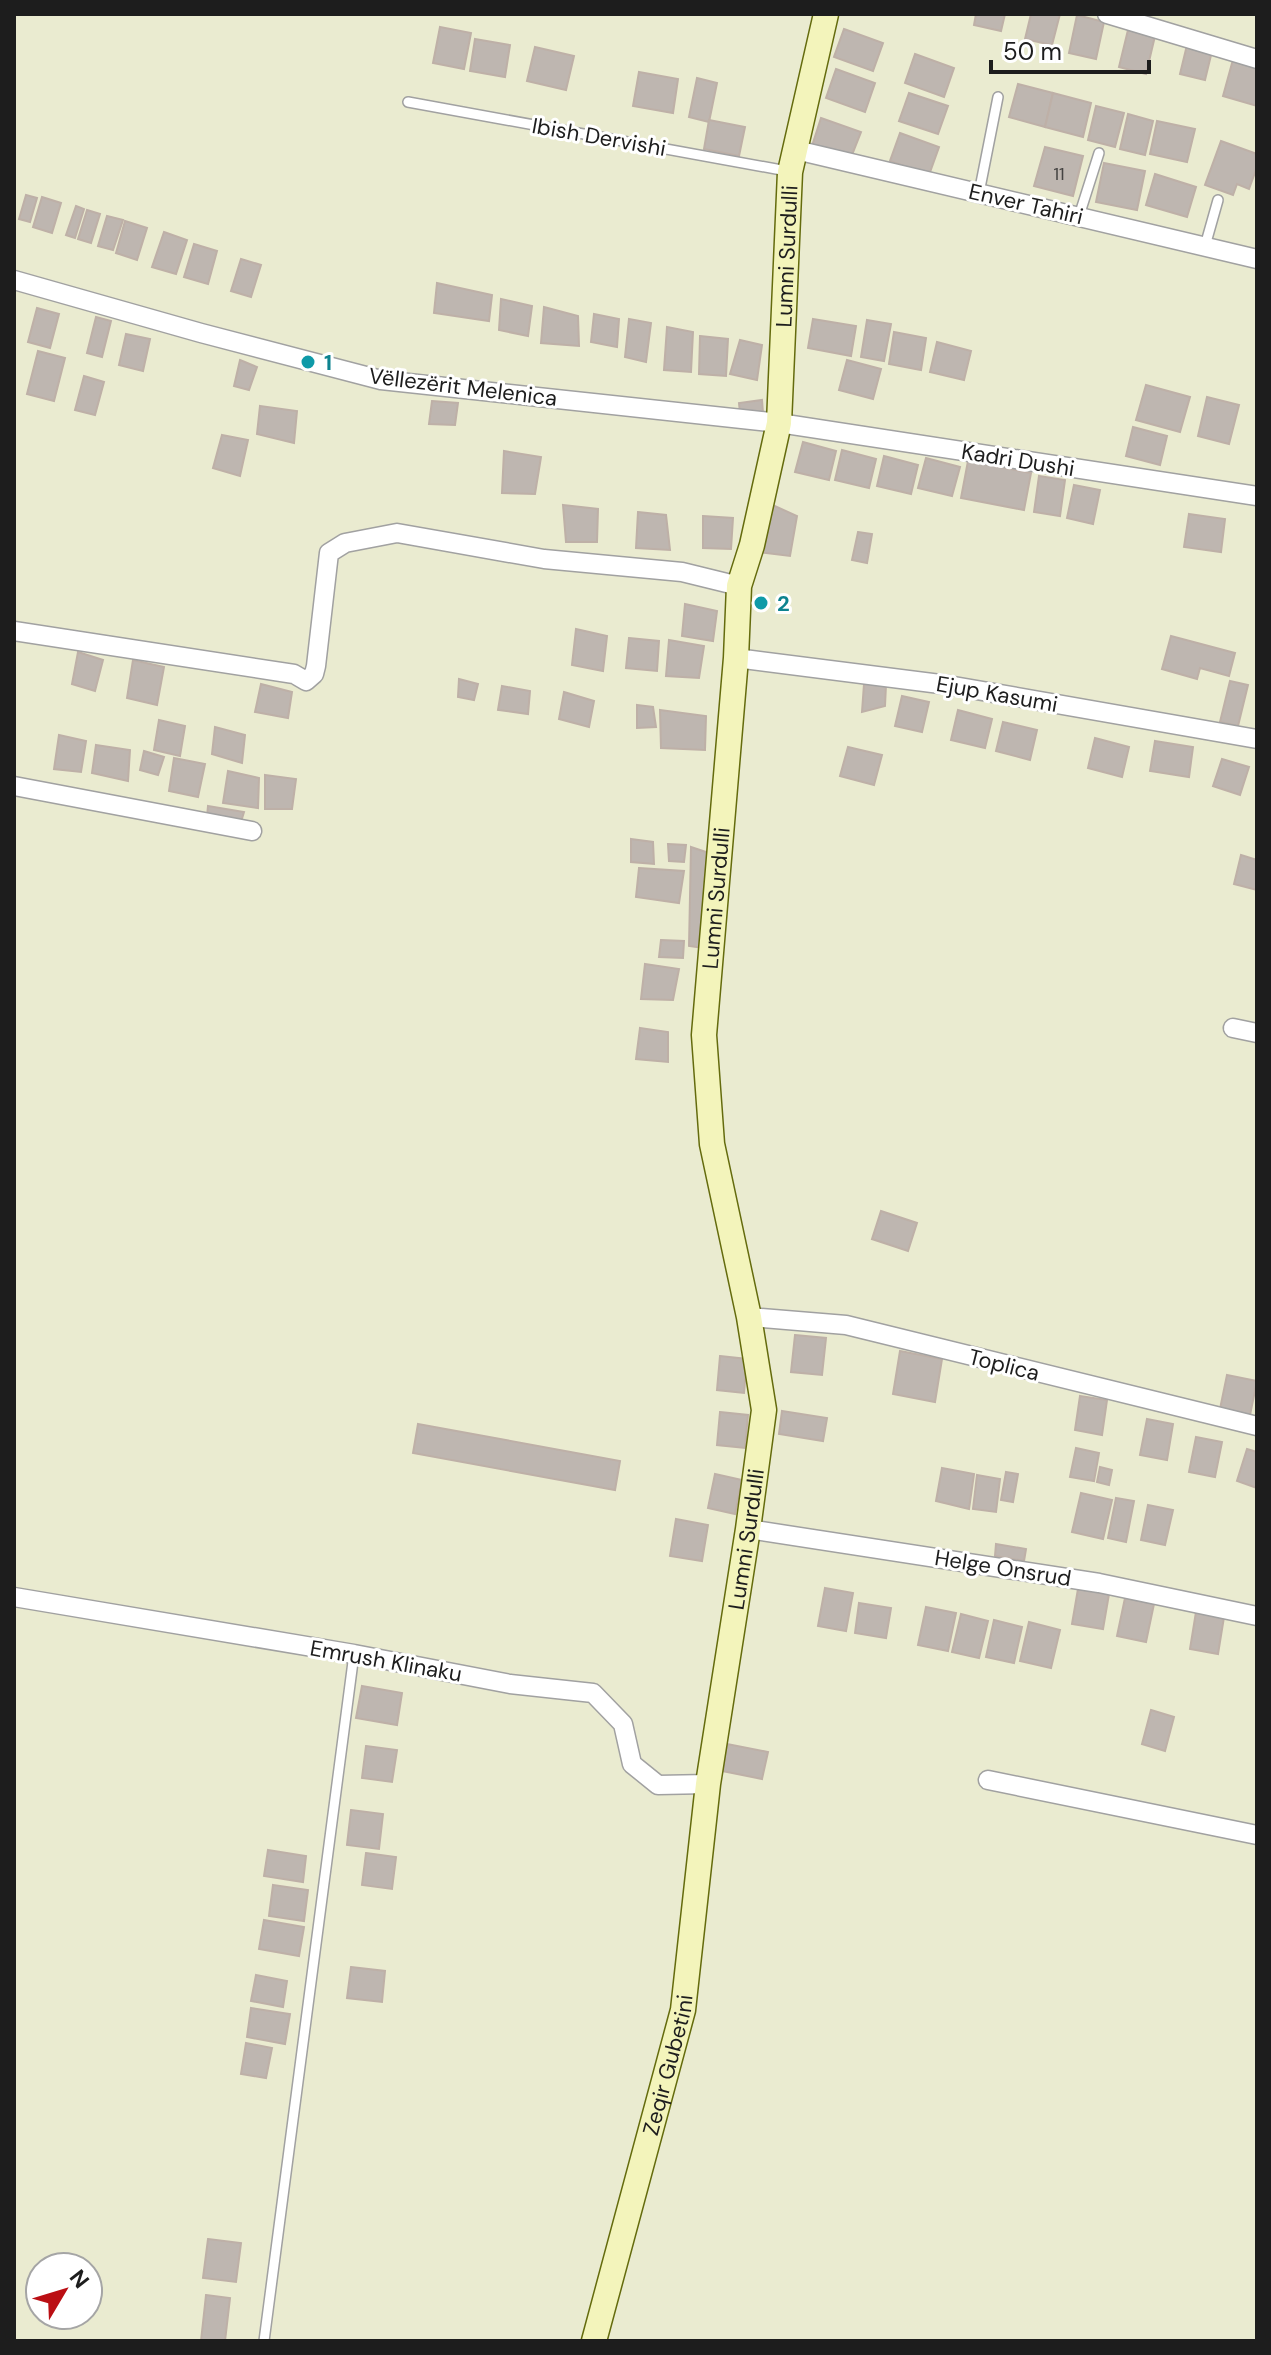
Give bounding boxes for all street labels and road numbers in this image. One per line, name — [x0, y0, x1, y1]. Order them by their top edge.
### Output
street label: Ibish Dervishi — [530, 111, 668, 163]
street label: Enver Tahiri — [966, 177, 1086, 231]
street label: Lumni Surdulli — [769, 185, 804, 328]
street label: Vëllezërit Melenica — [367, 361, 559, 413]
street label: Kadri Dushi — [959, 437, 1077, 483]
street label: Ejup Kasumi — [934, 669, 1060, 719]
street label: Lumni Surdulli — [695, 826, 736, 970]
street label: Toplica — [966, 1342, 1042, 1388]
street label: Lumni Surdulli — [721, 1467, 770, 1612]
street label: Helge Onsrud — [933, 1543, 1073, 1593]
street label: Emrush Klinaku — [308, 1633, 464, 1689]
street label: Zeqir Gubetini — [635, 1993, 699, 2138]

